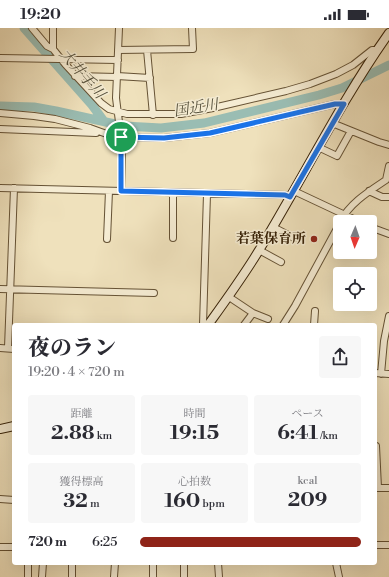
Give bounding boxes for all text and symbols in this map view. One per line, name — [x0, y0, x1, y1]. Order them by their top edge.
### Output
text: 19:20 — [20, 5, 61, 24]
water label: 大井手川 — [55, 45, 110, 104]
water label: 国近川 — [172, 95, 222, 121]
pin — [104, 120, 138, 154]
icon: arrive — [110, 126, 132, 148]
north arrow — [333, 215, 377, 259]
map controls — [333, 215, 377, 311]
place label: 若葉保育所 — [236, 230, 306, 248]
marker: 若葉保育所 — [309, 234, 319, 244]
button: locate — [333, 267, 377, 311]
text: 夜のラン — [28, 335, 116, 362]
button: share — [319, 336, 361, 378]
text: 19:20 · 4 × 720 m — [28, 364, 125, 380]
text: 距離 — [71, 407, 93, 421]
text: 時間 — [184, 407, 206, 421]
text: ペース — [291, 407, 324, 421]
text: 2.88 — [51, 421, 94, 446]
text: 19:15 — [170, 421, 219, 446]
text: 6:41 — [277, 421, 318, 446]
text: km — [94, 429, 112, 443]
text: /km — [318, 429, 338, 443]
text: kcal — [298, 474, 317, 488]
text: 獲得標高 — [60, 475, 104, 489]
text: 心拍数 — [178, 475, 211, 489]
text: 209 — [288, 488, 327, 513]
text: 32 — [63, 489, 88, 514]
text: 160 — [164, 489, 200, 514]
text: m — [88, 497, 100, 511]
text: bpm — [200, 497, 225, 511]
text: 720 m — [28, 534, 67, 550]
text: 6:25 — [92, 534, 117, 550]

